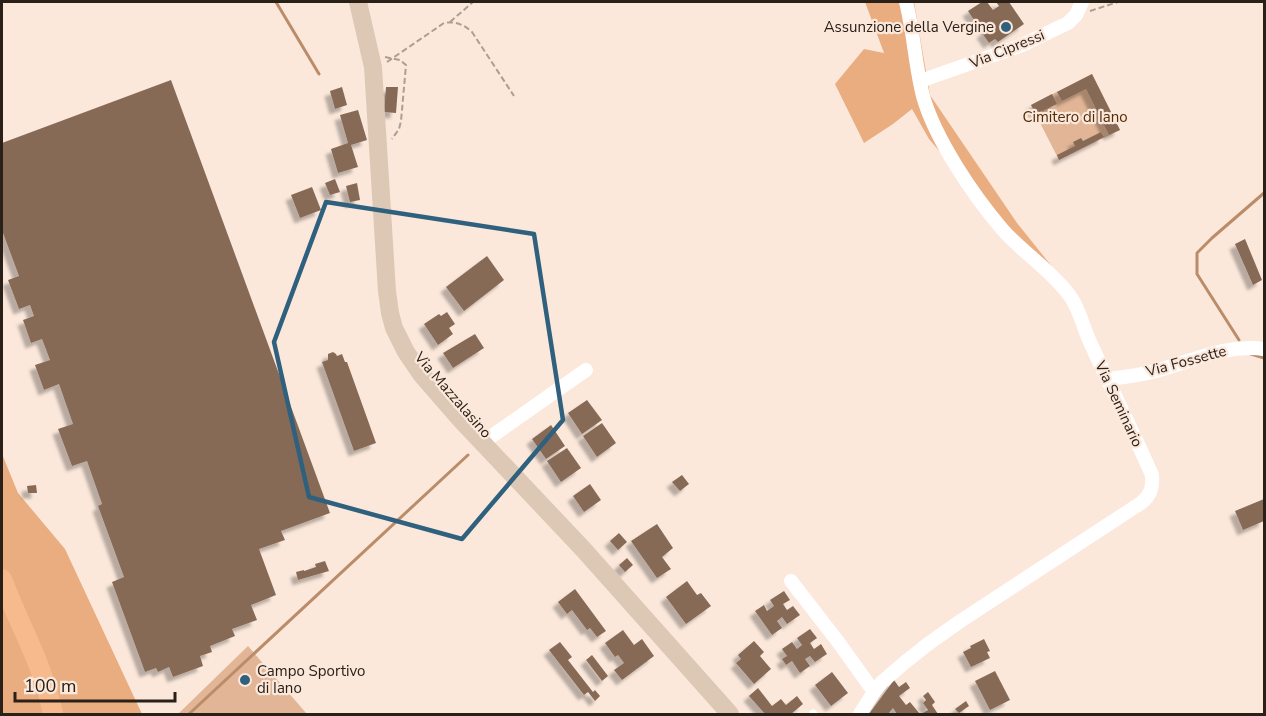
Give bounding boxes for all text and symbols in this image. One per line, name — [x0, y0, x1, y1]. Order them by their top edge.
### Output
place label: Assunzione della Vergine — [824, 17, 994, 37]
marker: Assunzione della Vergine — [999, 20, 1013, 34]
street label: Via Cipressi — [966, 25, 1047, 73]
park label: Cimitero di Iano — [1022, 107, 1128, 127]
street label: Via Fossette — [1143, 341, 1228, 382]
street label: Via Mazzalasino — [409, 347, 496, 442]
street label: Via Seminario — [1090, 357, 1148, 450]
place label: Campo Sportivo di Iano — [257, 661, 365, 698]
scale bar — [15, 665, 176, 703]
marker: Campo Sportivo di Iano — [238, 673, 252, 687]
text: 100 m — [24, 674, 76, 698]

